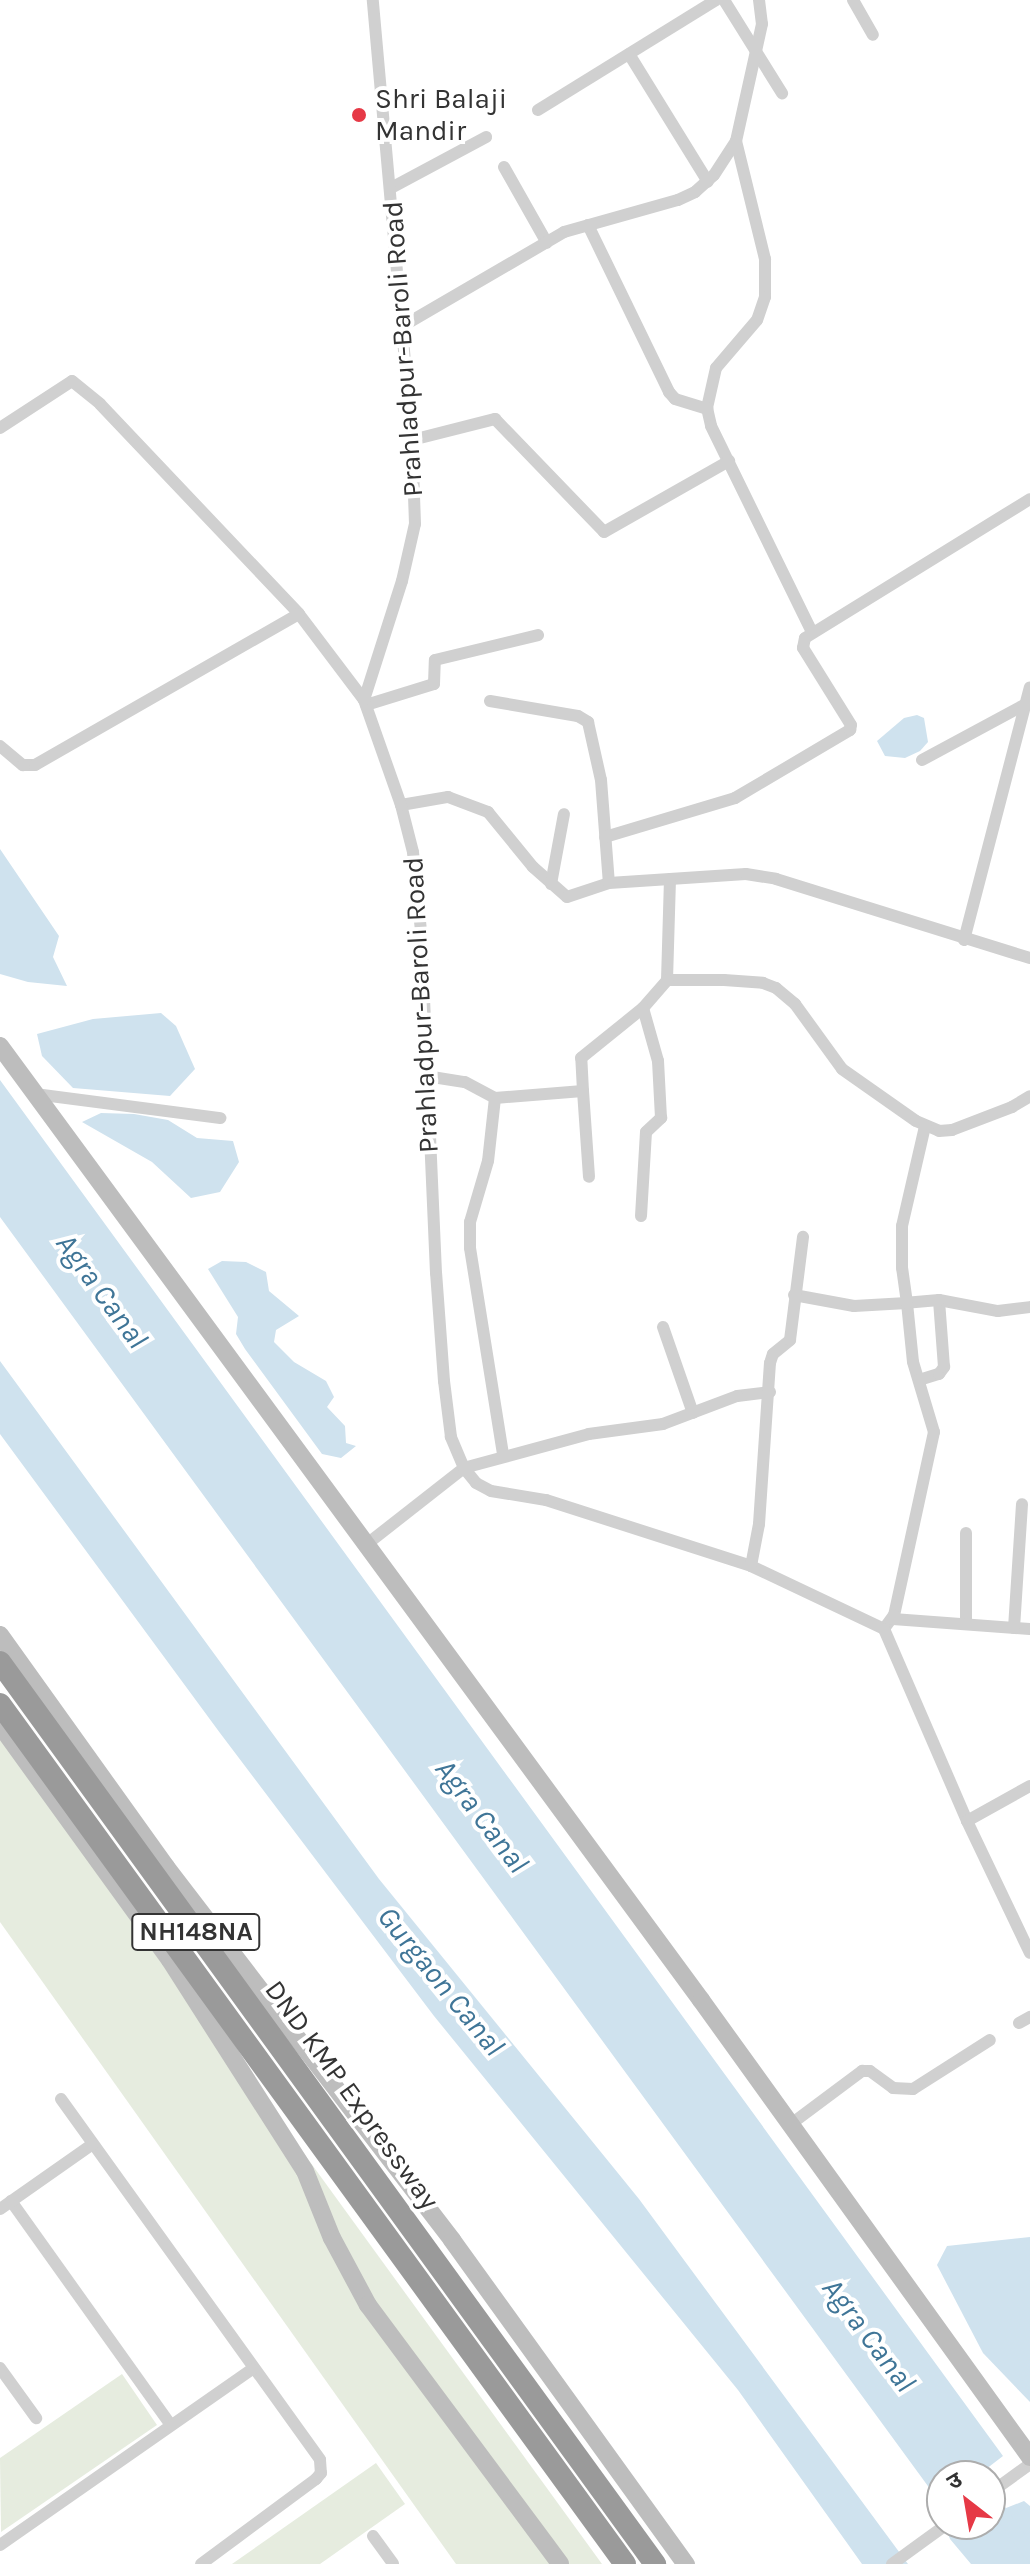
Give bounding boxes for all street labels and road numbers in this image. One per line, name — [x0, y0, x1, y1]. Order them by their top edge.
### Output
street label: Prahladpur-Baroli Road — [376, 200, 430, 498]
street label: Prahladpur-Baroli Road — [396, 856, 446, 1154]
road number: NH148NA — [130, 1910, 262, 1954]
street label: DND KMP Expressway — [258, 1974, 446, 2216]

